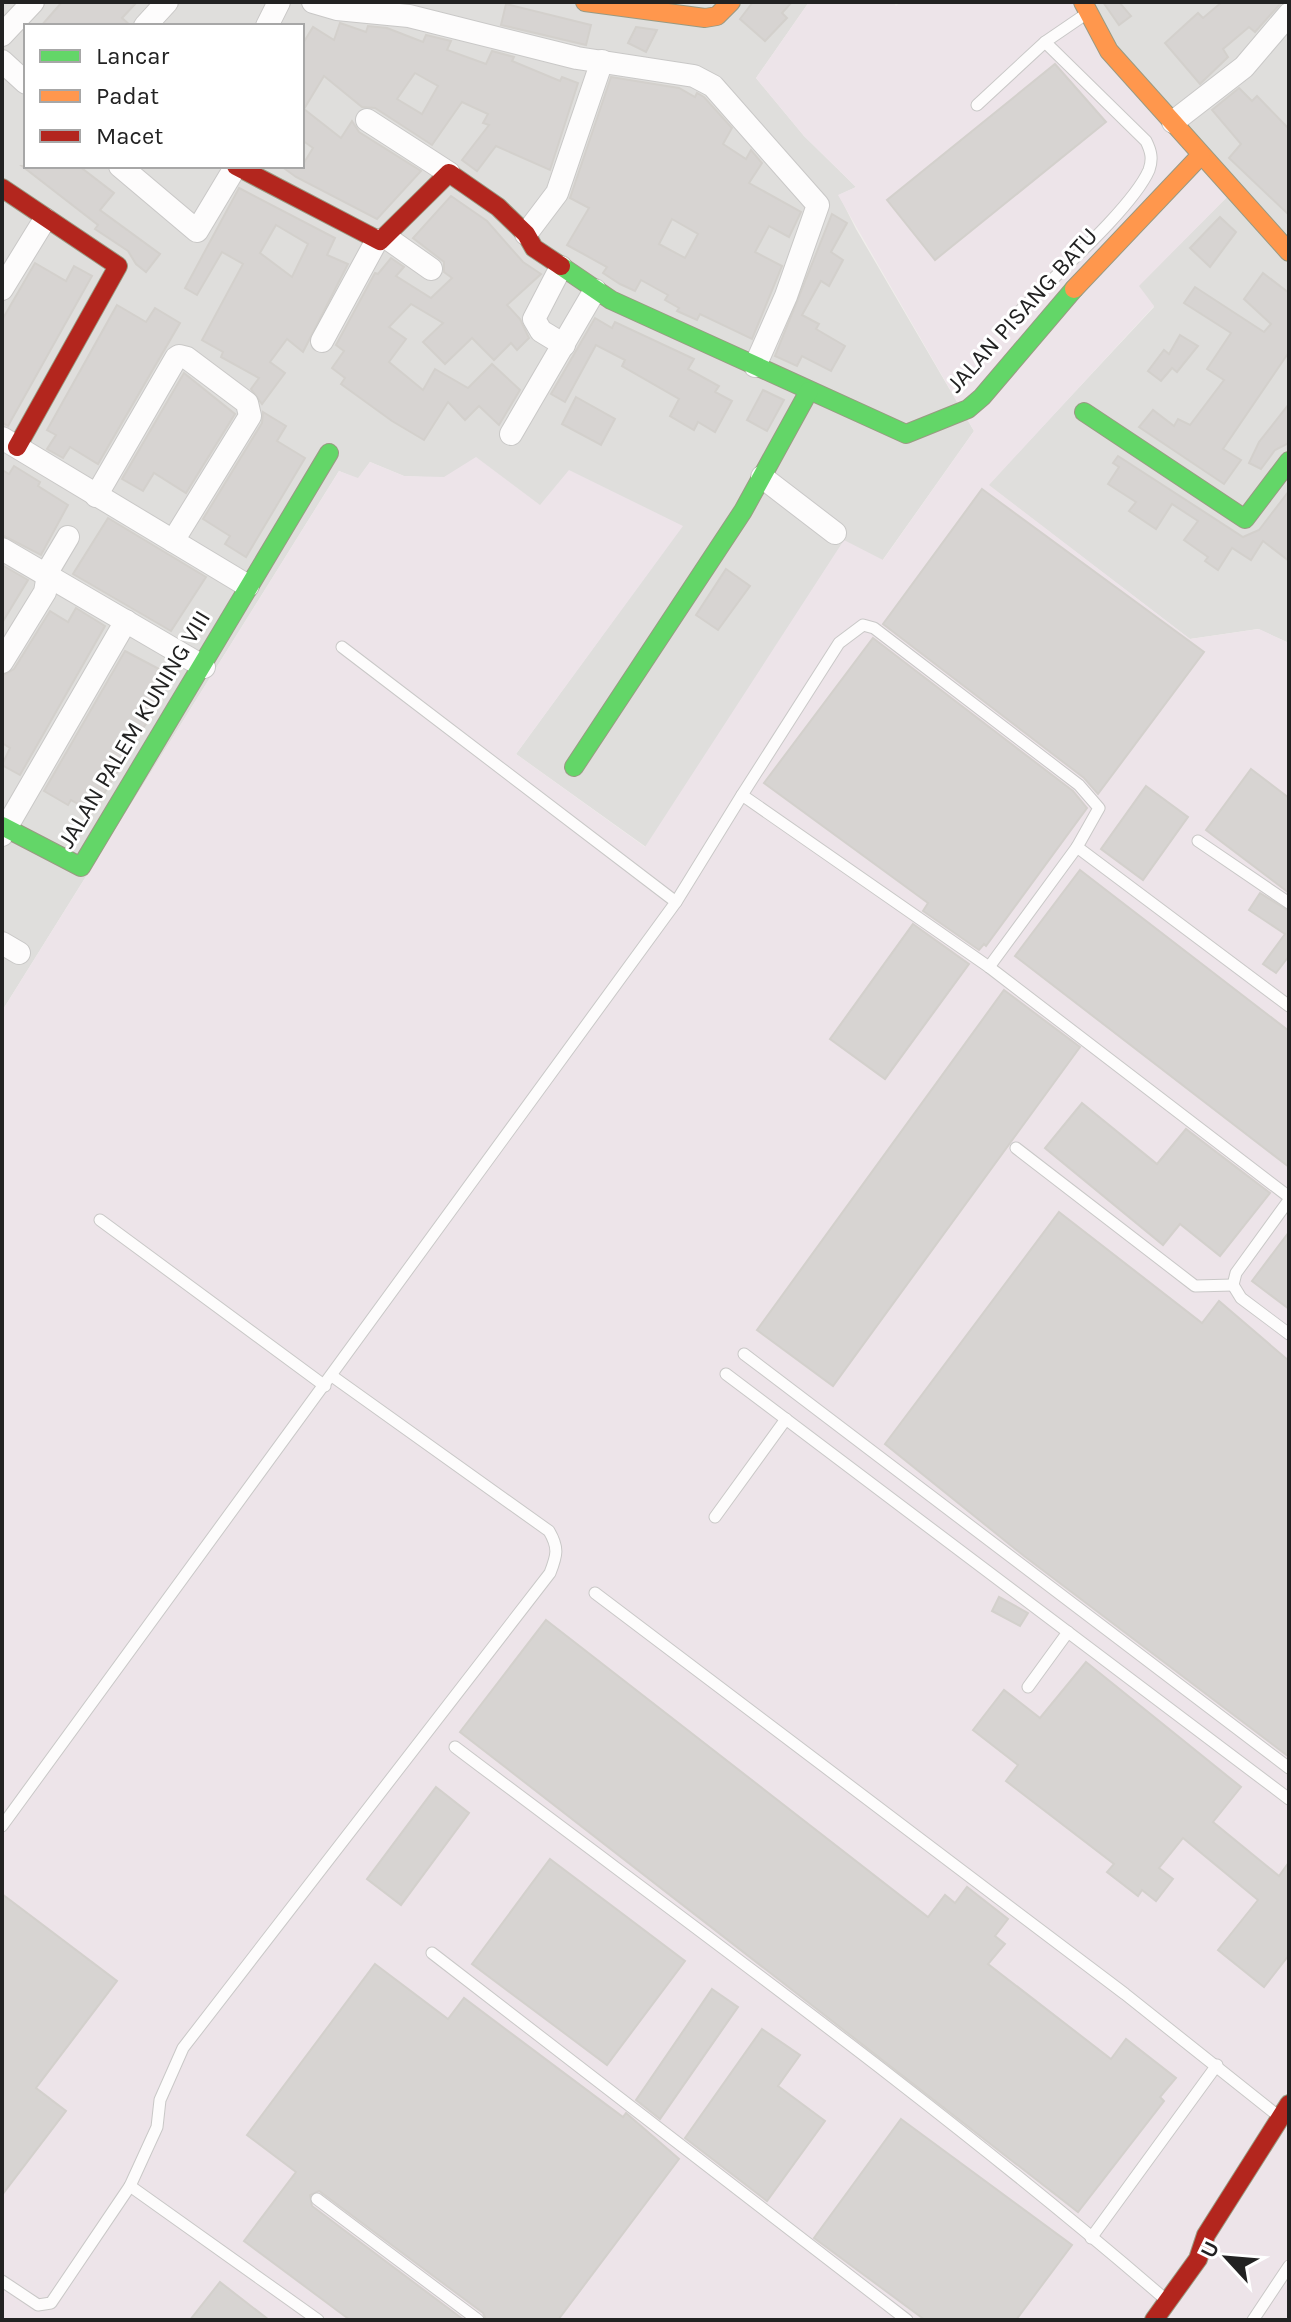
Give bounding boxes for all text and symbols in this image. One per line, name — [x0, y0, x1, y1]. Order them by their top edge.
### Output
legend — [24, 24, 304, 168]
text: Lancar — [96, 42, 170, 70]
text: Padat — [96, 82, 159, 110]
text: Macet — [96, 122, 163, 150]
street label: JALAN PISANG BATU — [941, 222, 1103, 398]
street label: JALAN PALEM KUNING VIII — [52, 605, 216, 853]
north arrow — [1187, 2218, 1267, 2298]
text: U — [1195, 2237, 1225, 2262]

